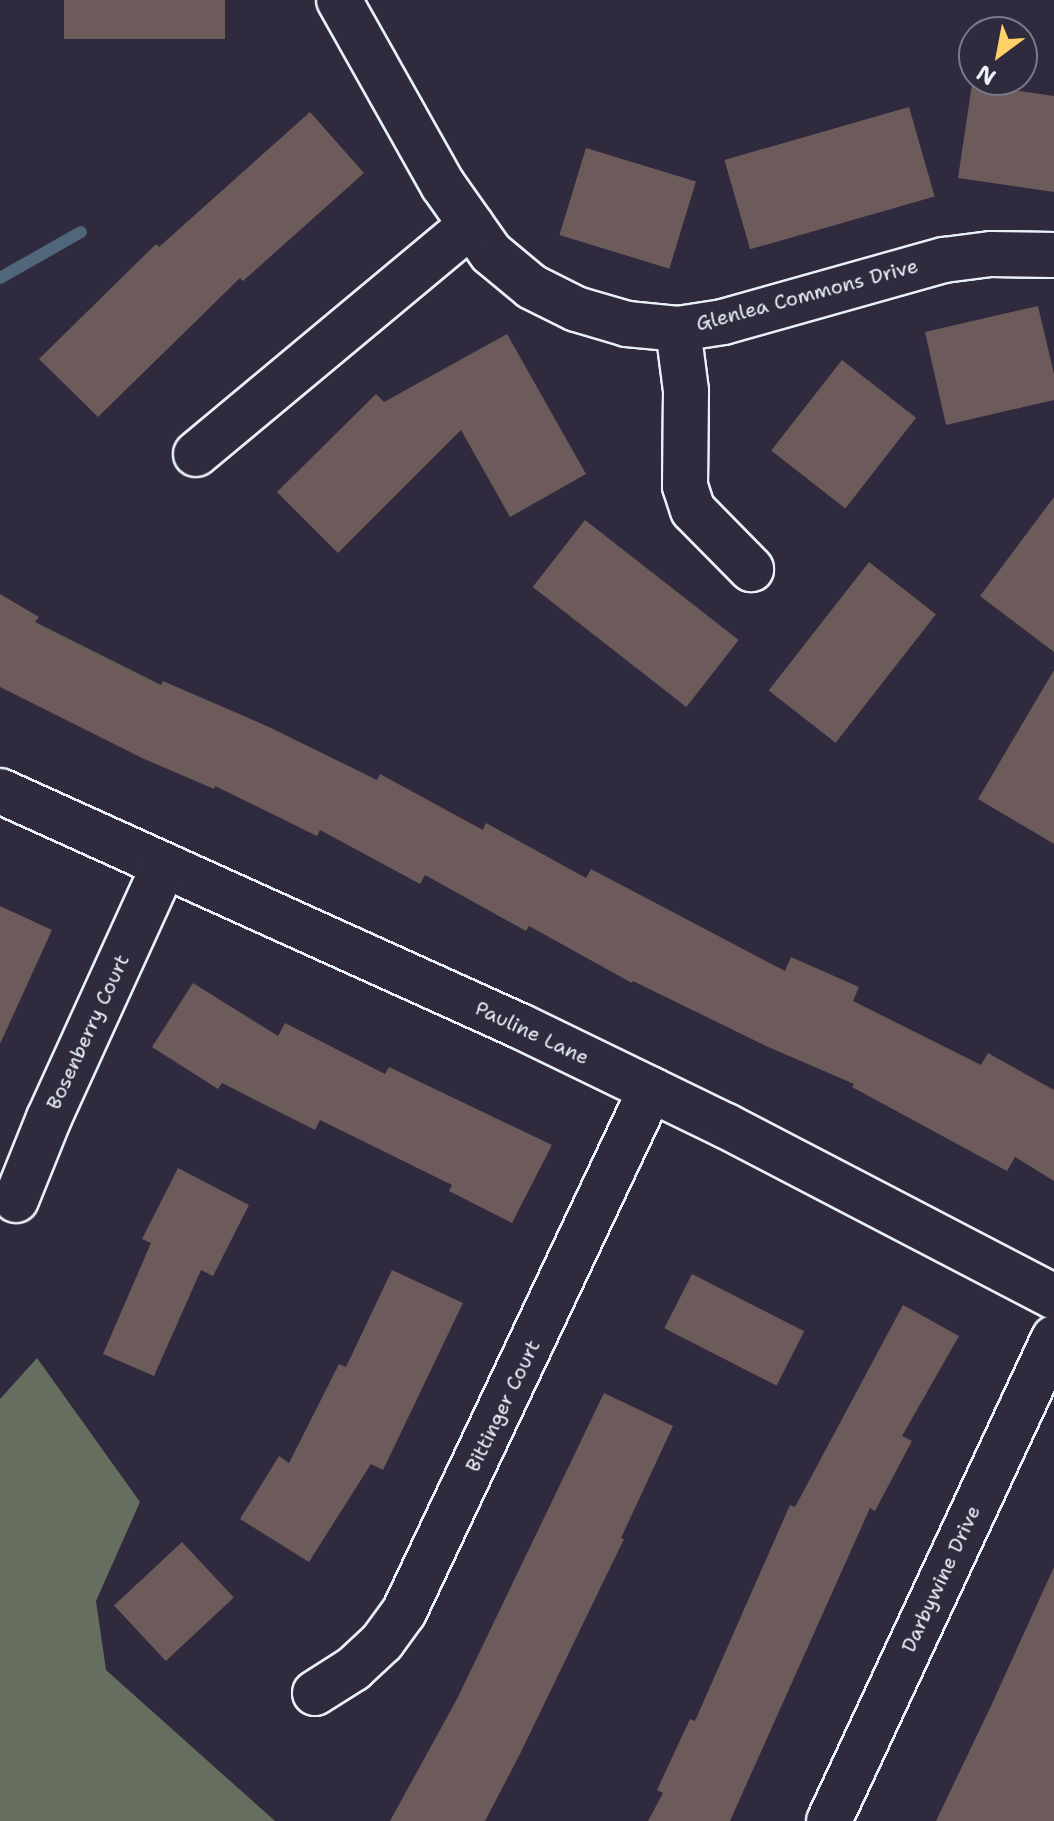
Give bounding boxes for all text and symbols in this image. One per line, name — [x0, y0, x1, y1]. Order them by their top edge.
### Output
north arrow — [958, 16, 1038, 96]
text: N — [971, 58, 1001, 92]
street label: Glenlea Commons Drive — [693, 254, 921, 336]
street label: Bosenberry Court — [42, 951, 134, 1113]
street label: Pauline Lane — [471, 996, 593, 1070]
street label: Bittinger Court — [461, 1336, 545, 1476]
street label: Darbywine Drive — [897, 1502, 985, 1656]

